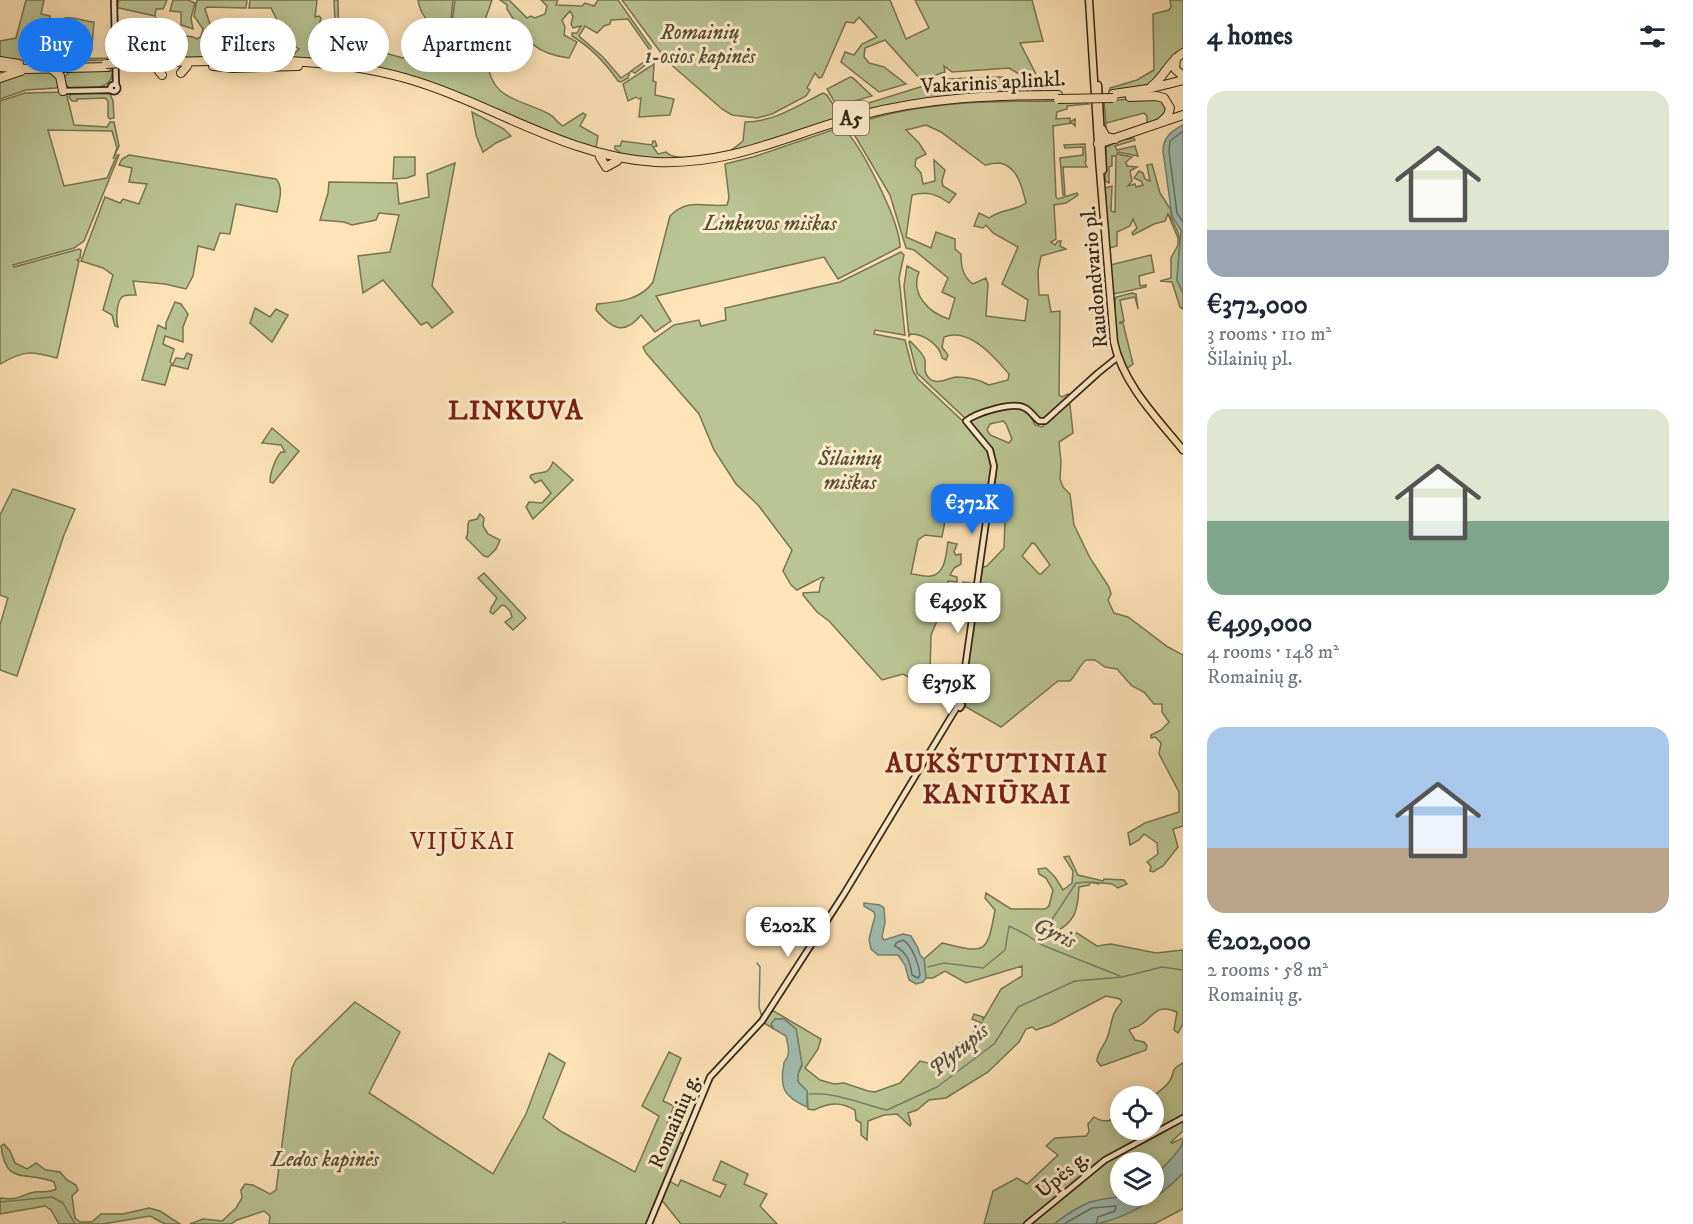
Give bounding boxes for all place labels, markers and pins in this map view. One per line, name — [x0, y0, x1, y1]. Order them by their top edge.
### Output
pin: €372K — [930, 484, 1014, 535]
pin: €499K — [916, 583, 1000, 634]
pin: €379K — [907, 664, 991, 715]
pin: €202K — [746, 907, 830, 958]

